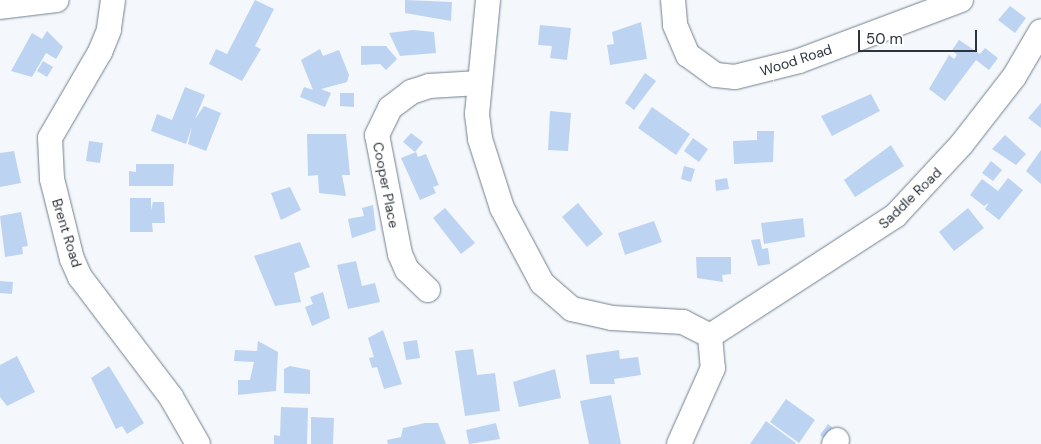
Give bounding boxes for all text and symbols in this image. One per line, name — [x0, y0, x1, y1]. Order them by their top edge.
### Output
scale bar — [861, 20, 980, 52]
text: 50 m — [866, 29, 903, 49]
street label: Wood Road — [758, 40, 834, 80]
street label: Cooper Place — [369, 141, 403, 229]
street label: Saddle Road — [875, 164, 945, 232]
street label: Brent Road — [49, 197, 85, 269]

